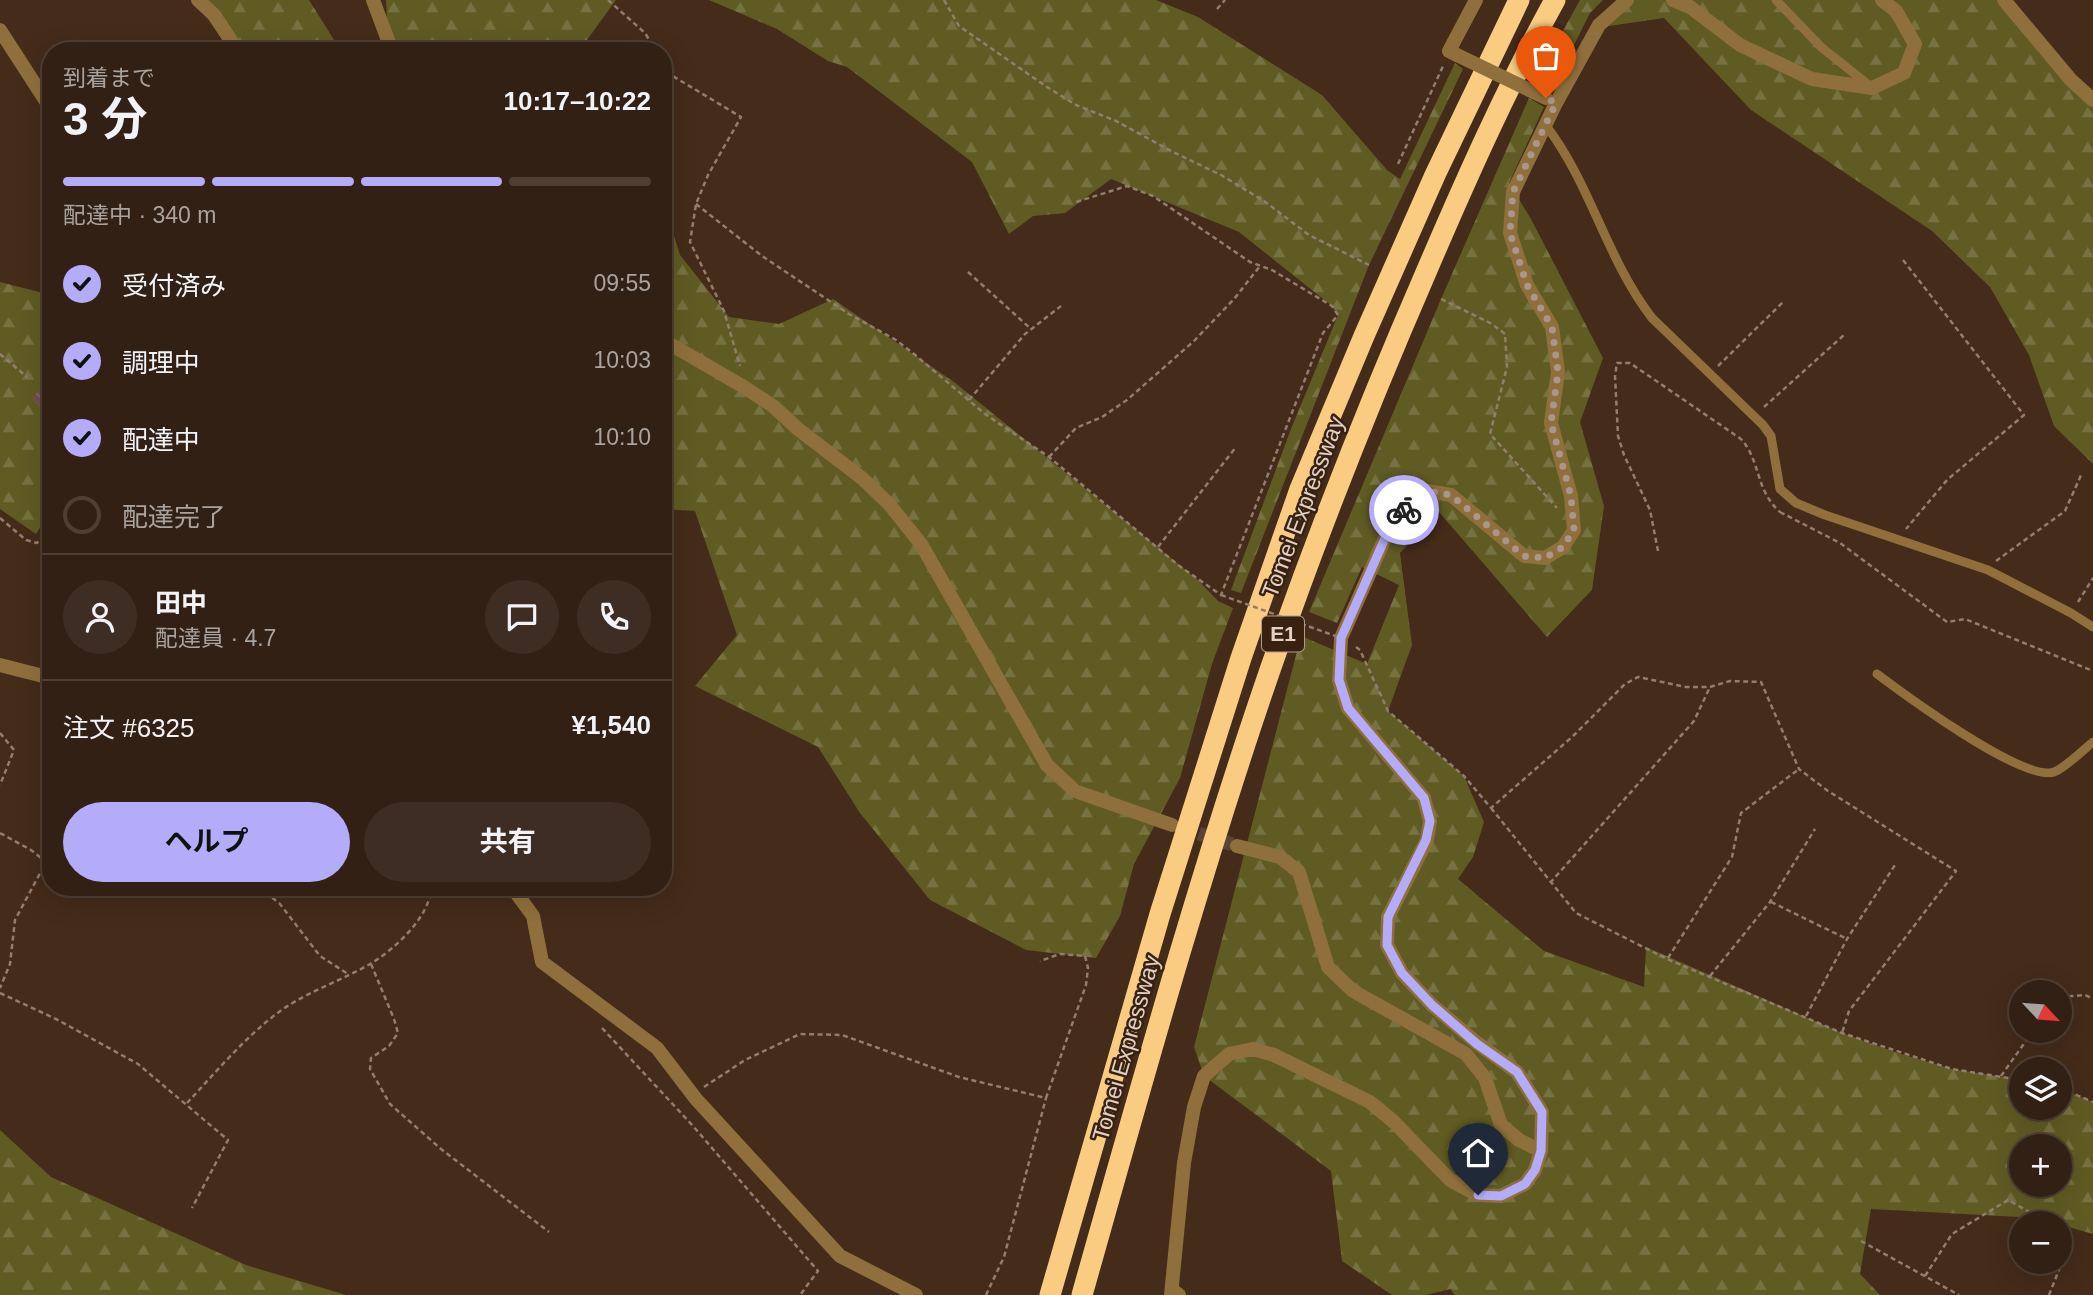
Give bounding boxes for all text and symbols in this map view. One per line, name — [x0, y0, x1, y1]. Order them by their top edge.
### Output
pin — [1516, 26, 1576, 98]
icon: bag — [1527, 37, 1565, 75]
text: 到着まで — [63, 65, 155, 91]
text: 10:17–10:22 — [504, 86, 651, 116]
text: 3 分 — [63, 93, 147, 145]
text: 配達中 · 340 m — [63, 202, 216, 228]
icon: check — [63, 265, 101, 303]
text: 09:55 — [593, 270, 651, 296]
text: 受付済み — [122, 271, 226, 301]
icon: check — [63, 342, 101, 380]
text: 10:03 — [593, 347, 651, 373]
text: 調理中 — [122, 348, 200, 378]
street label: Tomei Expressway — [1257, 412, 1350, 601]
icon: check — [63, 419, 101, 457]
text: 10:10 — [593, 424, 651, 450]
text: 配達中 — [122, 425, 200, 455]
courier — [1369, 475, 1439, 545]
icon: bike — [1385, 491, 1423, 529]
text: 配達完了 — [122, 502, 226, 532]
button: person — [63, 580, 137, 654]
button: chat — [485, 580, 559, 654]
button: phone — [577, 580, 651, 654]
text: 田中 — [155, 588, 207, 618]
road number: E1 — [1262, 616, 1304, 652]
text: 配達員 · 4.7 — [155, 625, 276, 651]
text: ¥1,540 — [571, 710, 651, 740]
text: 注文 #6325 — [63, 713, 195, 743]
button: ヘルプ — [63, 802, 350, 882]
button: 共有 — [364, 802, 651, 882]
street label: Tomei Expressway — [1087, 952, 1165, 1144]
north arrow — [2009, 980, 2072, 1043]
map controls — [2009, 980, 2072, 1274]
button: layers — [2009, 1057, 2072, 1120]
pin — [1448, 1123, 1508, 1195]
icon: home — [1459, 1134, 1497, 1172]
button: + — [2009, 1134, 2072, 1197]
button: − — [2009, 1211, 2072, 1274]

